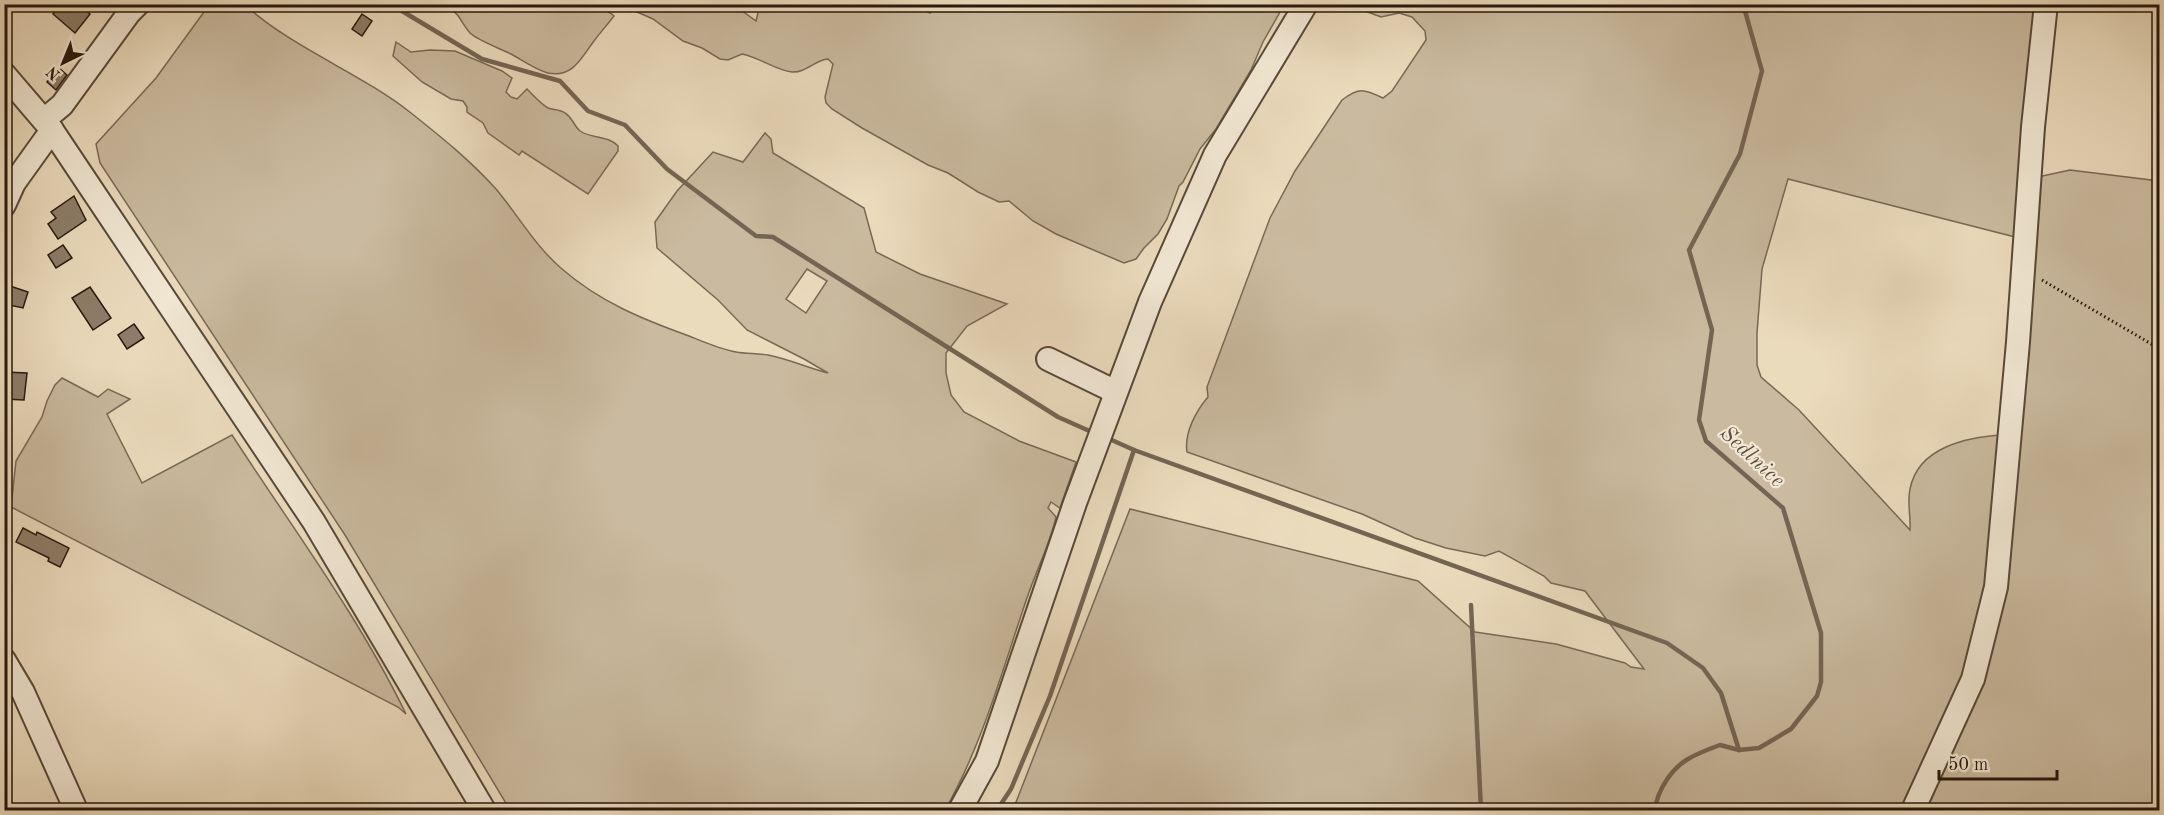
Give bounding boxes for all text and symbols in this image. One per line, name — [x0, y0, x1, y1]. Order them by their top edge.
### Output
north arrow — [33, 33, 93, 93]
text: N — [44, 62, 64, 83]
water label: Sedlnice — [1716, 422, 1788, 492]
scale bar — [1939, 743, 2058, 781]
text: 50 m — [1948, 756, 1988, 774]

